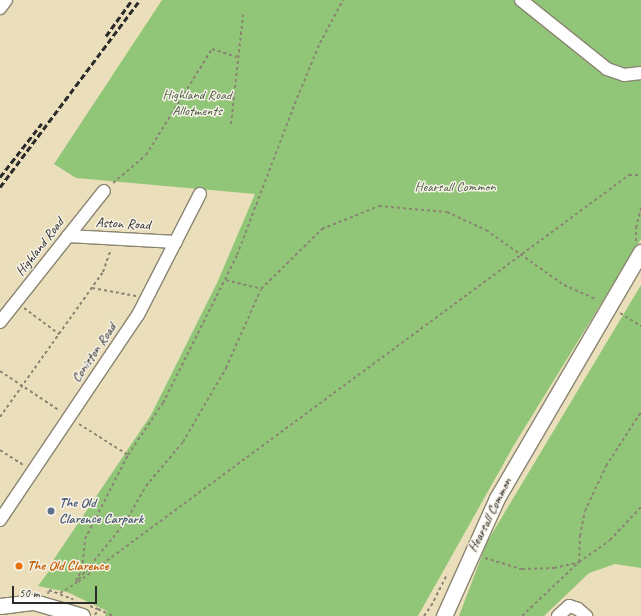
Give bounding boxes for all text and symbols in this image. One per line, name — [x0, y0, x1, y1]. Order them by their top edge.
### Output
park label: Highland Road Allotments — [163, 87, 231, 120]
park label: Hearsall Common — [415, 179, 495, 195]
street label: Aston Road — [95, 214, 151, 234]
street label: Highland Road — [12, 215, 68, 279]
street label: Coniston Road — [68, 320, 120, 386]
street label: Hearsall Common — [464, 475, 516, 555]
place label: The Old Clarence Carpark — [59, 495, 143, 528]
marker: The Old Clarence Carpark — [46, 506, 56, 516]
place label: The Old Clarence — [27, 558, 109, 574]
marker: The Old Clarence — [14, 561, 24, 571]
scale bar — [14, 578, 99, 604]
text: 50 m — [19, 585, 39, 601]

